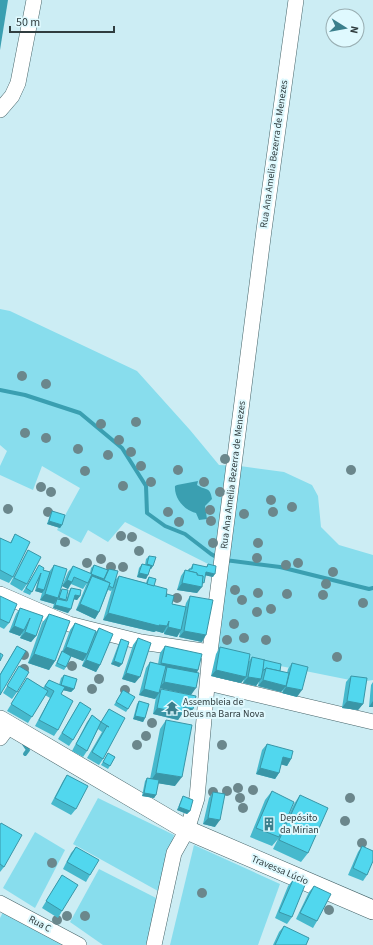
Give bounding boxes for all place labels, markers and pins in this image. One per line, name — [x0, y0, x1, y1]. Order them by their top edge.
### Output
place label: Assembleia de Deus na Barra Nova — [183, 695, 264, 721]
temple icon: Assembleia de Deus na Barra Nova — [164, 700, 180, 716]
place label: Depósito da Mirian — [280, 811, 319, 837]
building icon: Depósito da Mirian — [261, 816, 277, 832]

